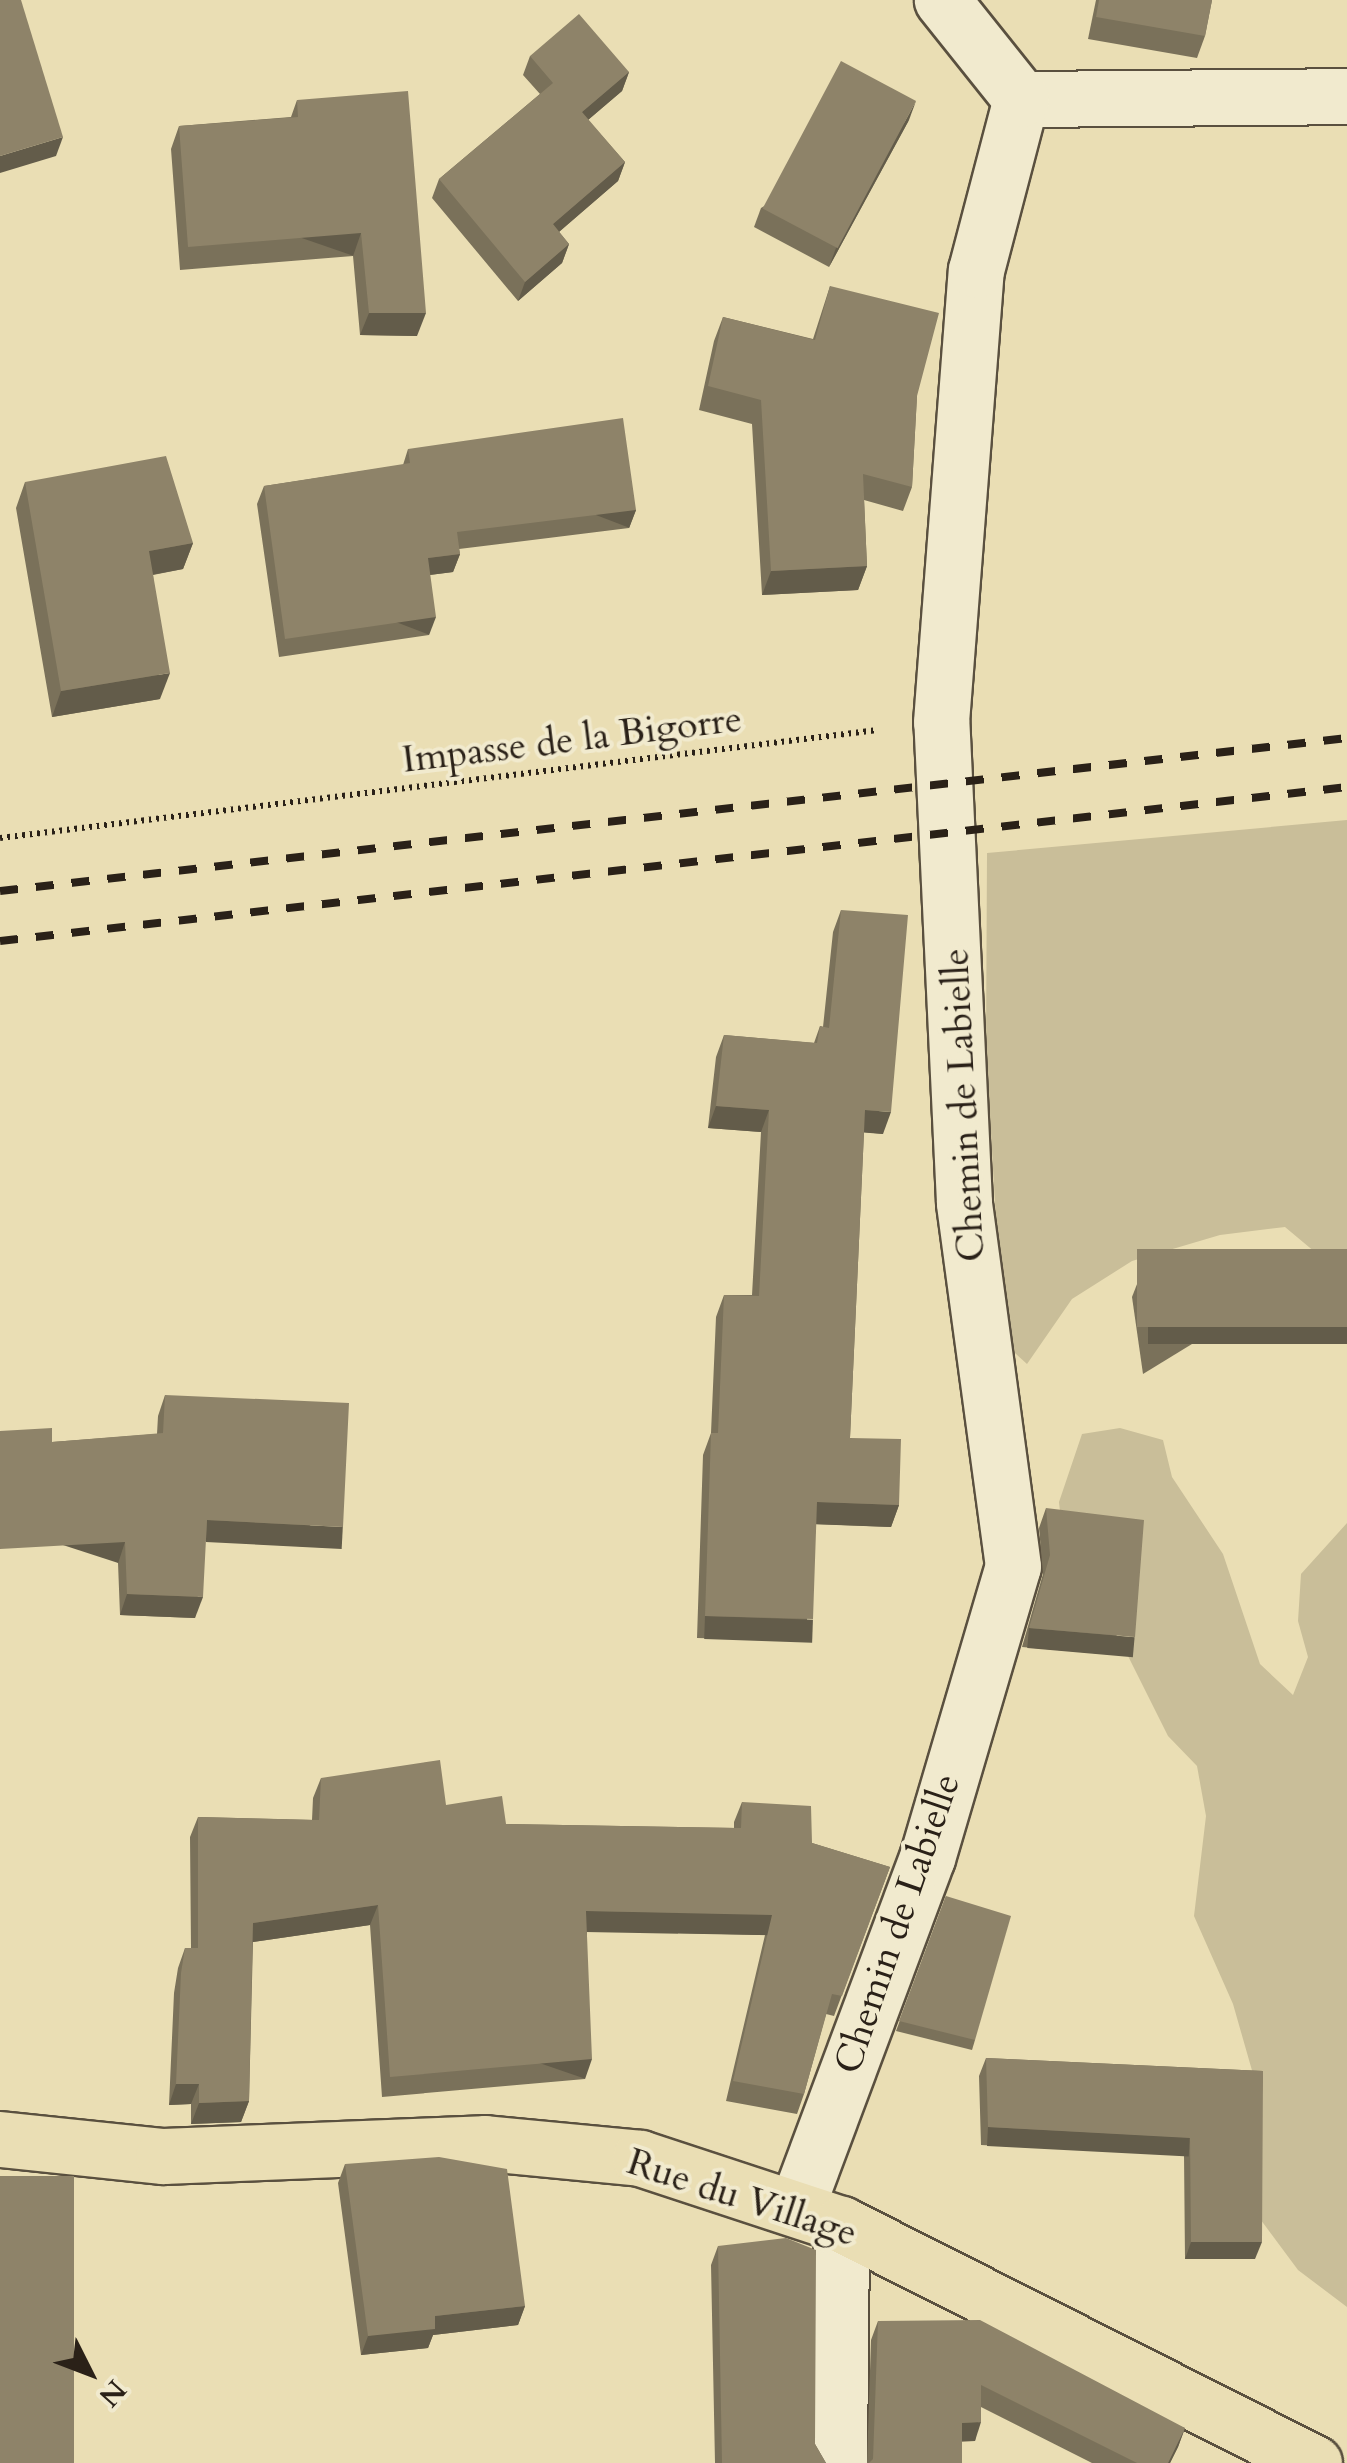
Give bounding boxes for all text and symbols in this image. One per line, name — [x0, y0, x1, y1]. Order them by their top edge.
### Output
street label: Impasse de la Bigorre — [400, 697, 744, 783]
street label: Chemin de Labielle — [933, 947, 995, 1263]
street label: Chemin de Labielle — [825, 1768, 971, 2080]
street label: Rue du Village — [621, 2139, 863, 2257]
north arrow — [40, 2323, 140, 2423]
text: N — [90, 2371, 135, 2415]

